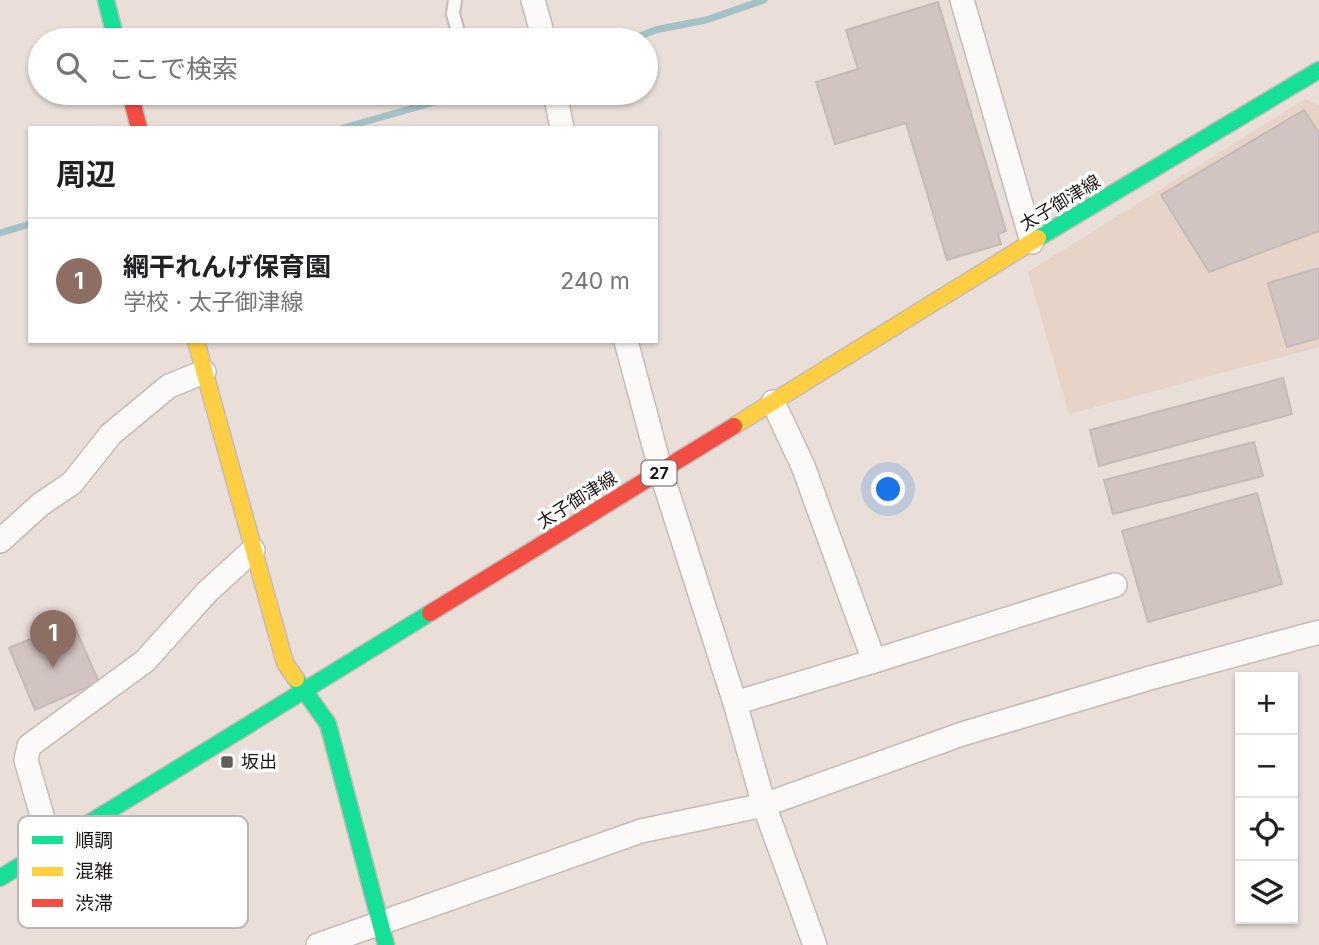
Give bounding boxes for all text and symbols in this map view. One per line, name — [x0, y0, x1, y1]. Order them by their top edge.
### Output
search box — [28, 28, 658, 105]
icon: search — [52, 48, 90, 86]
text: ここで検索 — [108, 53, 238, 84]
text: 周辺 — [56, 156, 116, 192]
street label: 太子御津線 — [1016, 170, 1104, 235]
text: 網干れんげ保育園 — [123, 251, 331, 282]
text: 1 — [74, 267, 84, 295]
text: 240 m — [560, 267, 630, 295]
text: 学校 · 太子御津線 — [123, 288, 304, 316]
road number: 27 — [642, 460, 676, 486]
street label: 太子御津線 — [533, 467, 620, 532]
your location — [871, 472, 905, 506]
pin: 1 — [30, 610, 76, 668]
map controls — [1235, 672, 1298, 924]
button: + — [1235, 672, 1298, 735]
button: − — [1235, 735, 1298, 798]
place label: 坂出 — [241, 751, 277, 772]
marker: 坂出 — [219, 754, 235, 770]
button: locate — [1235, 798, 1298, 861]
legend — [18, 816, 248, 928]
text: 順調 — [75, 829, 113, 852]
text: 混雑 — [75, 860, 113, 883]
button: layers — [1235, 861, 1298, 924]
text: 渋滞 — [75, 892, 113, 915]

